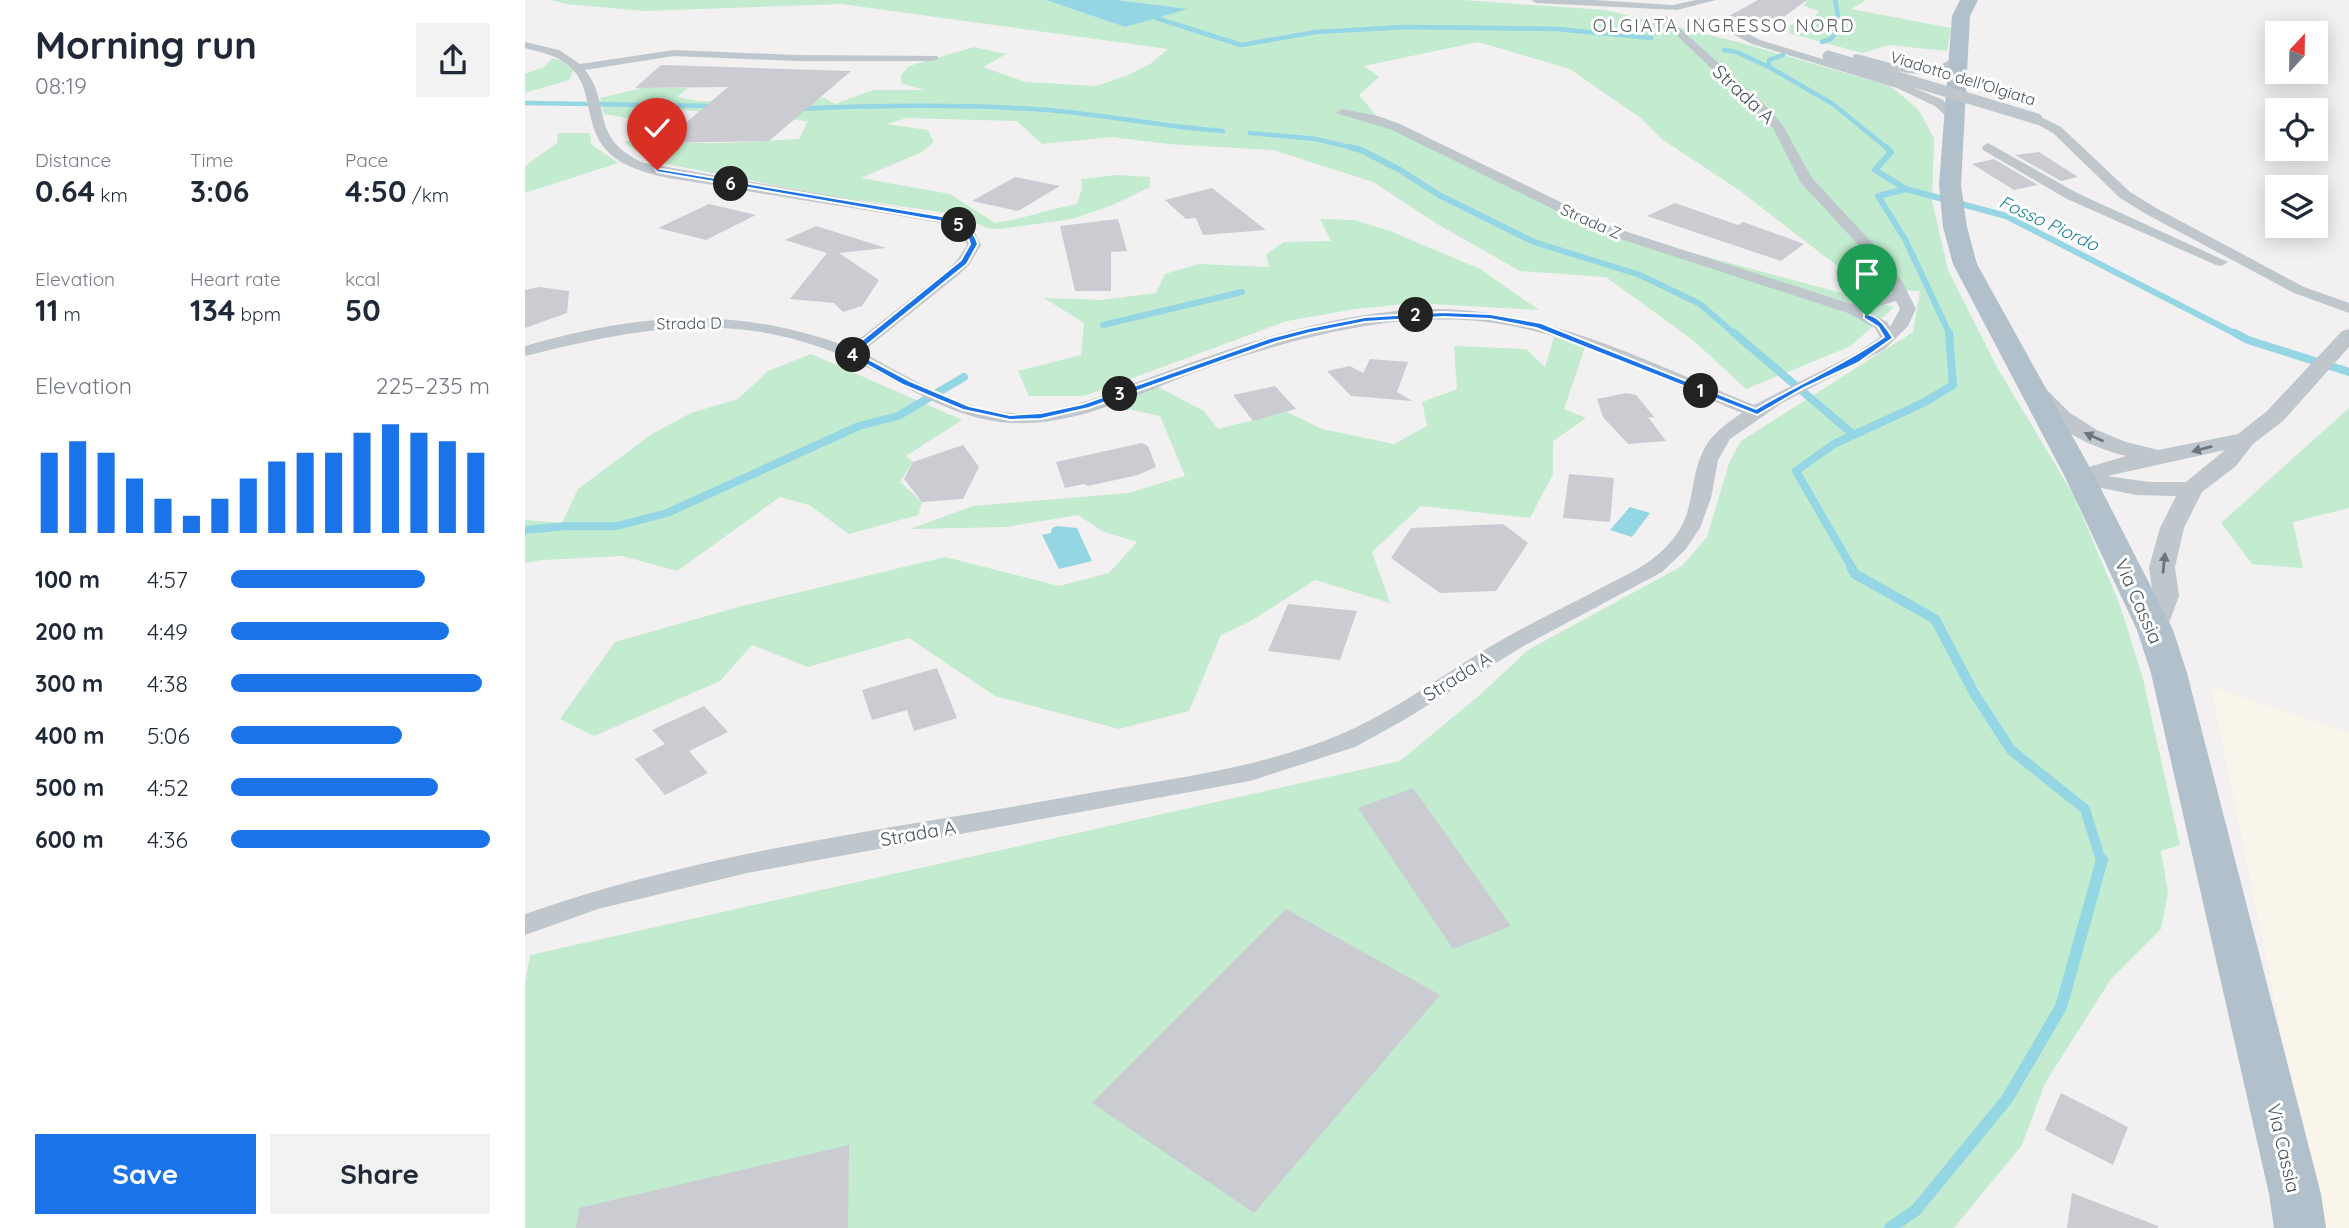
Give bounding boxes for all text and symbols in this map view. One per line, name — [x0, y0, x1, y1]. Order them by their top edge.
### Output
district label: OLGIATA INGRESSO NORD — [1593, 14, 1855, 37]
text: Morning run — [35, 21, 257, 69]
north arrow — [2265, 21, 2327, 84]
map controls — [2265, 21, 2328, 238]
button: share — [416, 23, 490, 97]
street label: Viadotto dell'Olgiata — [1888, 46, 2038, 110]
street label: Strada A — [1708, 59, 1780, 129]
text: 08:19 — [35, 71, 87, 100]
pin — [627, 98, 687, 170]
button: locate — [2265, 98, 2328, 161]
icon: check — [638, 109, 676, 147]
text: Distance — [35, 148, 111, 172]
text: Time — [190, 148, 234, 172]
text: Pace — [345, 148, 388, 172]
pin: 6 — [713, 166, 749, 202]
text: 6 — [725, 171, 736, 195]
text: 0.64 — [35, 172, 95, 210]
text: 3:06 — [190, 172, 249, 210]
text: 4:50 — [345, 172, 407, 210]
button: layers — [2265, 175, 2328, 238]
text: km — [95, 183, 128, 207]
text: /km — [407, 183, 449, 207]
water label: Fosso Piordo — [1996, 190, 2103, 257]
street label: Strada Z — [1558, 199, 1624, 243]
pin: 5 — [941, 208, 977, 243]
text: 5 — [953, 212, 964, 236]
pin — [1837, 244, 1897, 316]
icon: arrive — [1848, 255, 1886, 293]
text: Elevation — [35, 267, 115, 291]
text: Heart rate — [190, 267, 281, 291]
text: kcal — [345, 267, 380, 291]
text: 11 — [35, 291, 58, 329]
text: 134 — [190, 291, 235, 329]
text: 50 — [345, 291, 381, 329]
pin: 2 — [1399, 298, 1433, 332]
text: m — [58, 302, 81, 326]
text: bpm — [235, 302, 281, 326]
text: 2 — [1410, 302, 1421, 326]
street label: Strada D — [656, 312, 722, 334]
pin: 4 — [835, 338, 871, 372]
text: 4 — [847, 342, 858, 366]
text: Elevation — [35, 371, 132, 400]
text: 225–235 m — [376, 371, 490, 400]
pin: 1 — [1683, 374, 1719, 408]
pin: 3 — [1103, 376, 1137, 412]
text: 1 — [1697, 378, 1704, 402]
text: 3 — [1114, 381, 1125, 405]
one-way arrow — [2083, 431, 2104, 442]
one-way arrow — [2192, 444, 2213, 454]
one-way arrow — [2159, 552, 2170, 574]
street label: Via Cassia — [2110, 555, 2168, 647]
text: 100 m — [35, 565, 100, 594]
text: 4:57 — [147, 565, 188, 594]
text: 200 m — [35, 617, 104, 646]
text: 4:49 — [147, 617, 188, 646]
street label: Strada A — [1418, 646, 1496, 706]
text: 300 m — [35, 669, 103, 698]
text: 4:38 — [147, 669, 188, 698]
text: 400 m — [35, 721, 104, 750]
text: 5:06 — [147, 721, 190, 750]
text: 500 m — [35, 773, 104, 802]
text: 4:52 — [147, 773, 189, 802]
street label: Strada A — [878, 815, 958, 851]
text: 600 m — [35, 825, 104, 854]
text: 4:36 — [147, 825, 188, 854]
street label: Via Cassia — [2262, 1101, 2306, 1195]
button: Save — [35, 1134, 256, 1214]
button: Share — [270, 1134, 490, 1214]

